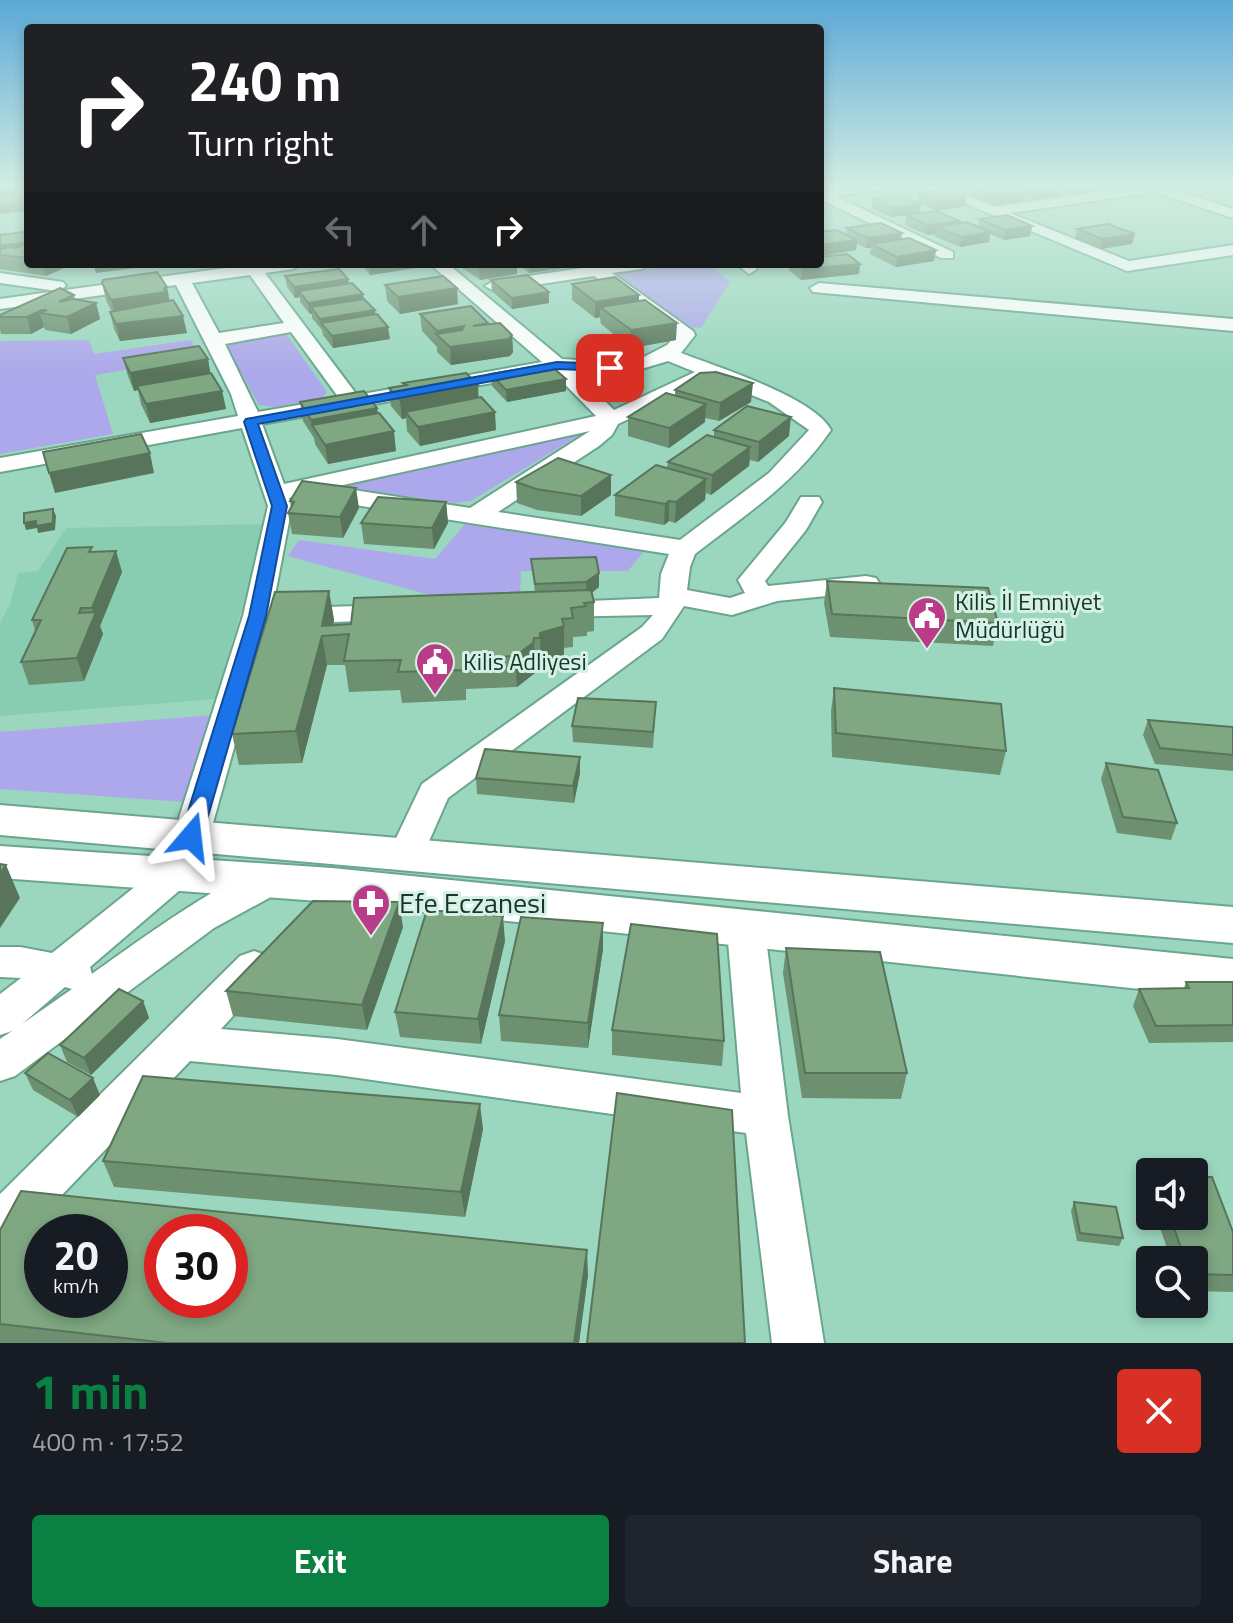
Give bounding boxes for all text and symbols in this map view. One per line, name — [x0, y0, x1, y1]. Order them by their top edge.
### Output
text: 240 m — [188, 38, 341, 123]
icon: right — [56, 56, 160, 160]
text: Turn right — [188, 115, 333, 170]
icon: left — [318, 208, 362, 252]
icon: ahead — [402, 208, 446, 252]
icon: right — [486, 208, 530, 252]
pin — [576, 334, 644, 402]
icon: arrive — [588, 346, 632, 390]
place label: Kilis İl Emniyet Müdürlüğü — [955, 583, 1102, 647]
public building icon: Kilis İl Emniyet Müdürlüğü — [906, 595, 948, 650]
public building icon: Kilis Adliyesi — [414, 641, 456, 696]
place label: Kilis Adliyesi — [463, 643, 587, 679]
position arrow — [149, 795, 233, 879]
place label: Efe Eczanesi — [399, 881, 546, 924]
pharmacy icon: Efe Eczanesi — [350, 882, 392, 937]
map controls — [1136, 1158, 1208, 1318]
button: sound — [1136, 1158, 1208, 1230]
speed limit sign: 30 — [144, 1214, 248, 1318]
text: 20 — [54, 1225, 98, 1286]
button: search — [1136, 1246, 1208, 1318]
text: km/h — [53, 1270, 99, 1301]
text: 1 min — [32, 1355, 149, 1428]
button: close — [1117, 1369, 1201, 1453]
text: 400 m · 17:52 — [32, 1422, 184, 1461]
button: Exit — [32, 1515, 609, 1607]
button: Share — [625, 1515, 1201, 1607]

